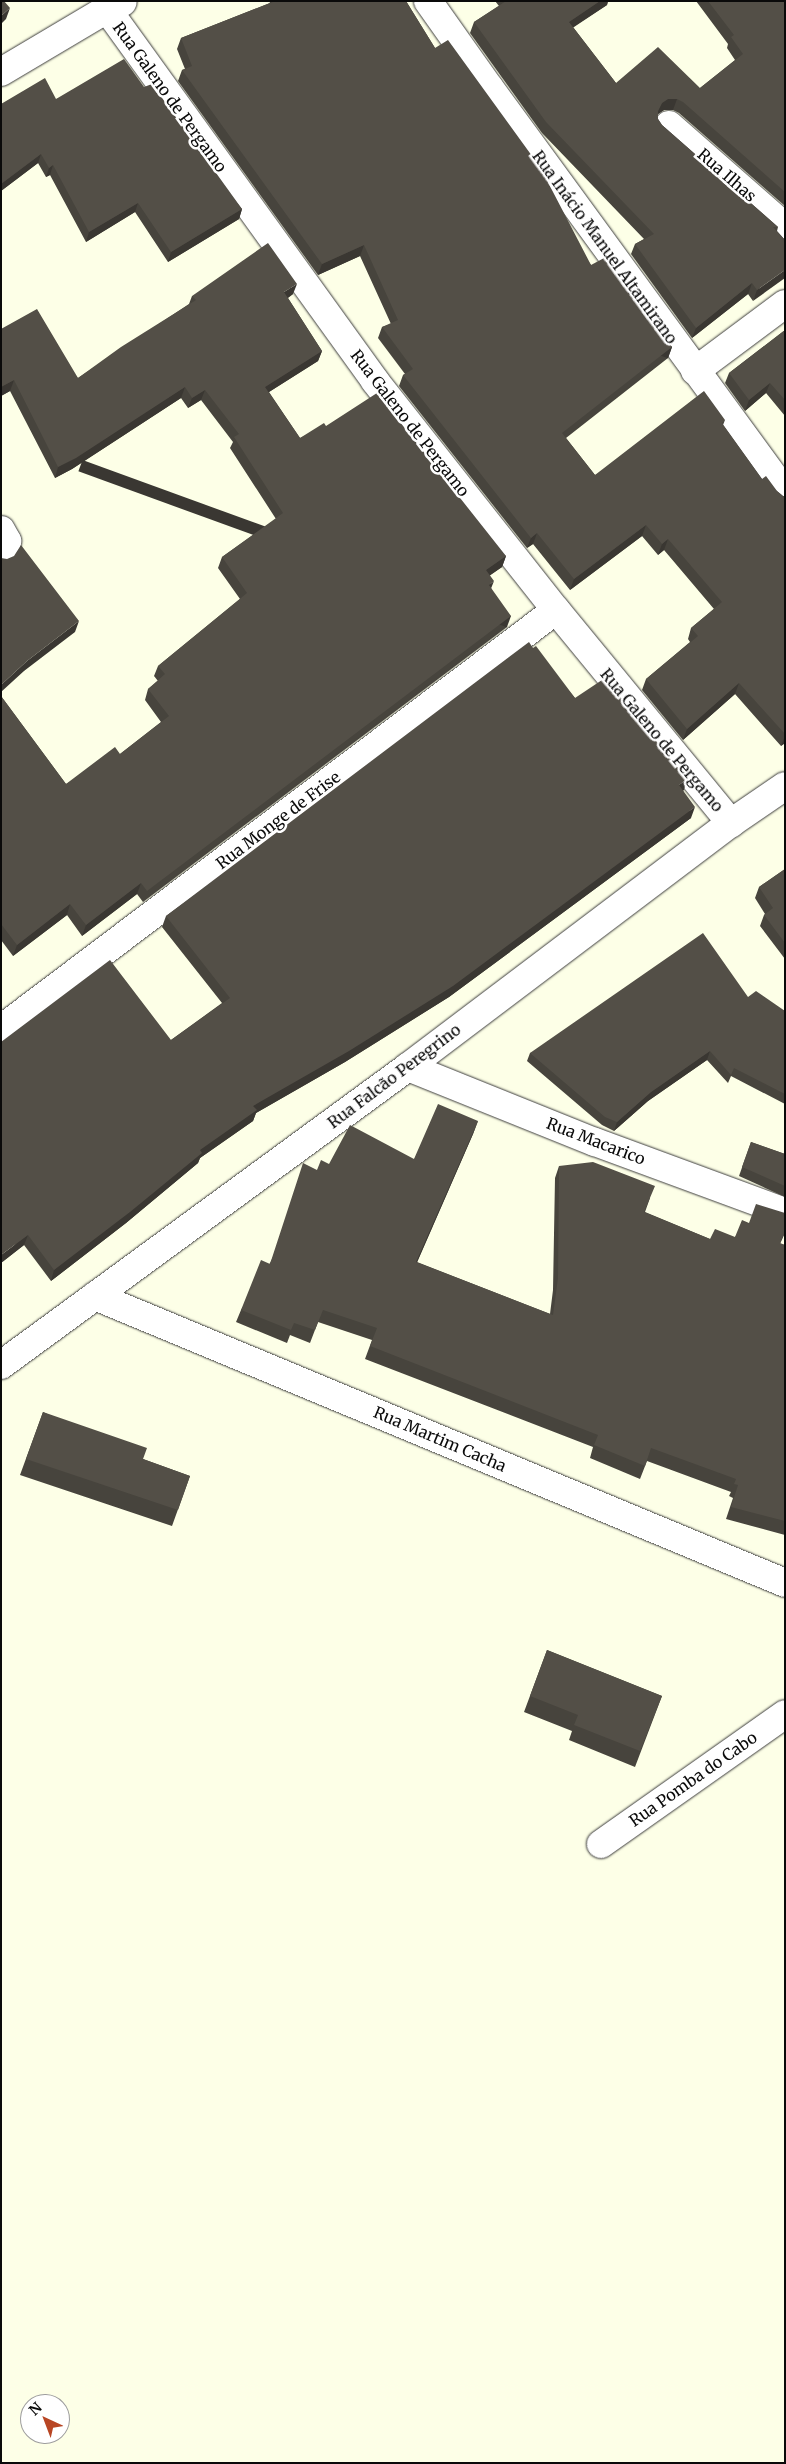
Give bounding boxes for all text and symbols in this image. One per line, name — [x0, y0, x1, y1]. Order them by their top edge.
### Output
street label: Rua Galeno de Pergamo — [109, 18, 231, 176]
street label: Rua Ilhas — [694, 144, 760, 206]
street label: Rua Inácio Manuel Altamirano — [528, 147, 682, 347]
street label: Rua Galeno de Pergamo — [347, 346, 473, 500]
street label: Rua Galeno de Pergamo — [596, 664, 728, 816]
street label: Rua Monge de Frise — [212, 767, 344, 873]
street label: Rua Falcão Peregrino — [324, 1020, 464, 1132]
street label: Rua Macarico — [544, 1113, 648, 1169]
street label: Rua Martim Cacha — [371, 1402, 509, 1476]
street label: Rua Pomba do Cabo — [625, 1728, 761, 1830]
north arrow — [20, 2394, 70, 2444]
text: N — [25, 2398, 46, 2419]

